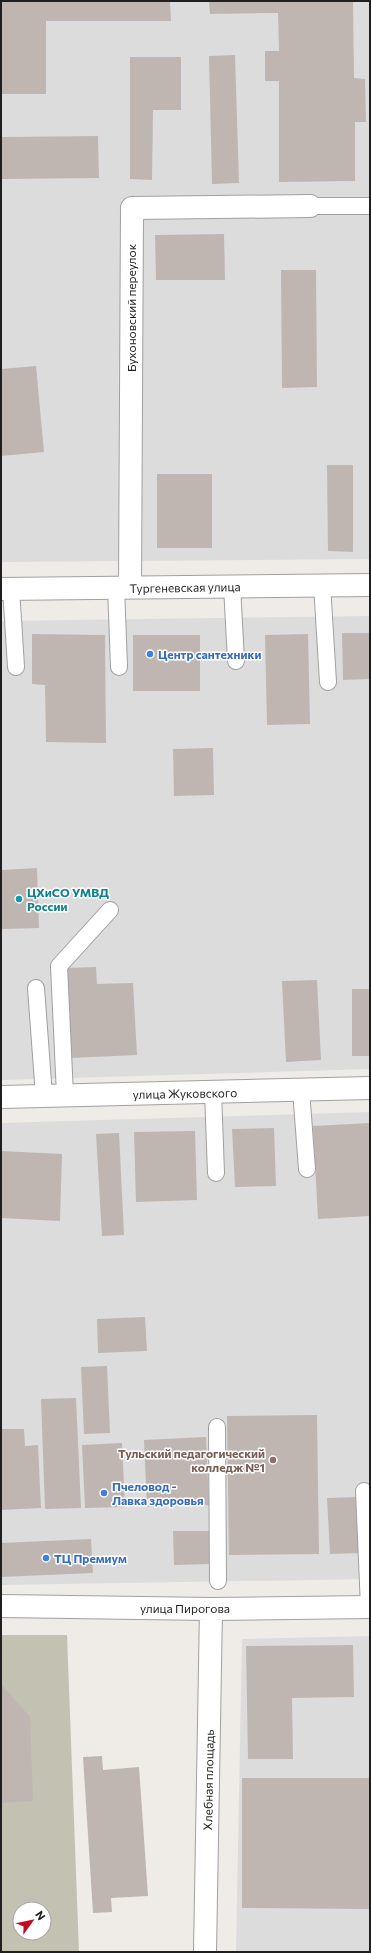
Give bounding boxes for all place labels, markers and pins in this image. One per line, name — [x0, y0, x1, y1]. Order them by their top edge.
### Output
place label: Центр сантехники — [158, 647, 261, 661]
marker: Центр сантехники — [145, 649, 155, 659]
place label: ЦХиСО УМВД России — [27, 885, 109, 913]
marker: ЦХиСО УМВД России — [14, 894, 24, 904]
place label: Тульский педагогический колледж №1 — [118, 1446, 265, 1474]
marker: Тульский педагогический колледж №1 — [268, 1455, 278, 1465]
place label: Пчеловод - Лавка здоровья — [112, 1479, 204, 1507]
marker: Пчеловод - Лавка здоровья — [99, 1488, 109, 1498]
place label: ТЦ Премиум — [54, 1551, 127, 1565]
marker: ТЦ Премиум — [41, 1553, 51, 1563]

